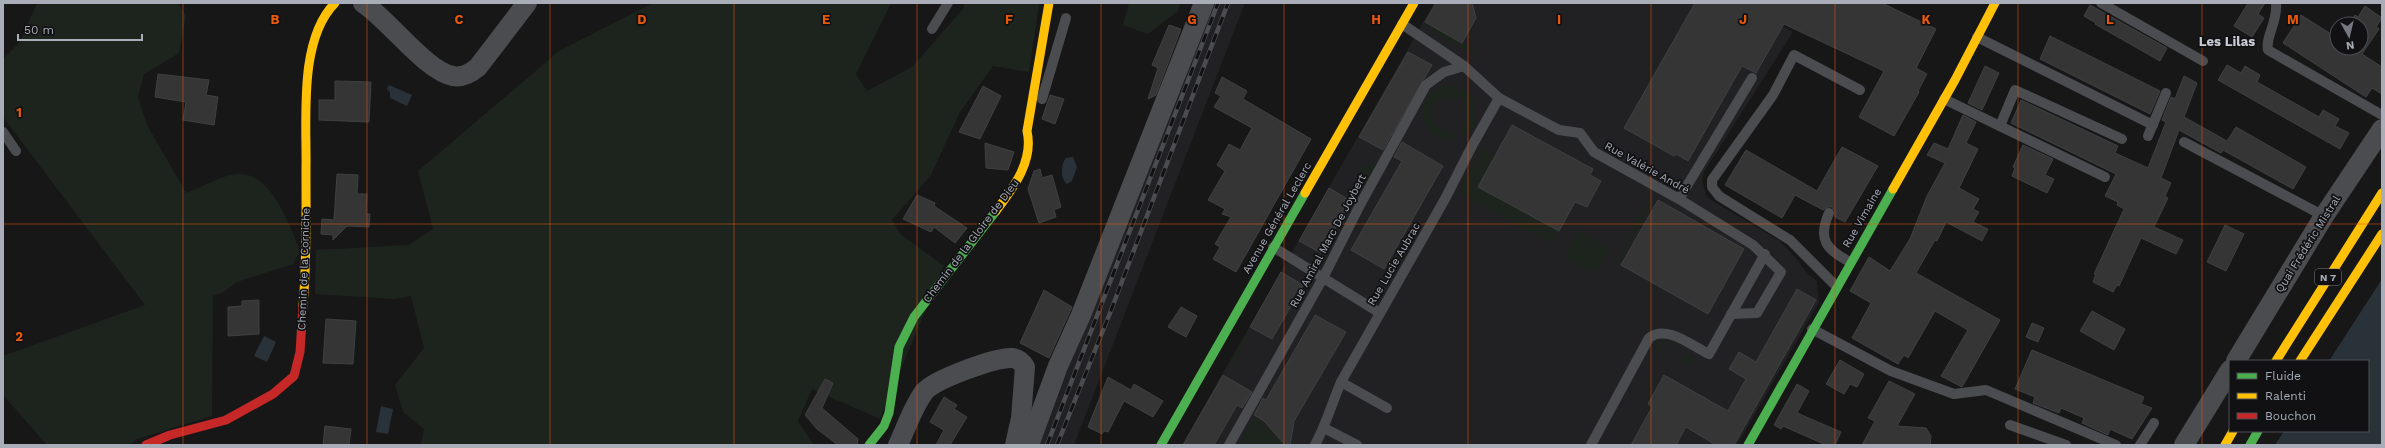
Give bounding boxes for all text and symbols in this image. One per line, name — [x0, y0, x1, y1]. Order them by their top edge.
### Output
text: B — [271, 12, 280, 27]
text: C — [455, 12, 464, 27]
text: D — [637, 12, 647, 27]
text: E — [822, 12, 830, 27]
text: F — [1005, 12, 1013, 27]
text: G — [1187, 12, 1197, 27]
text: H — [1371, 12, 1381, 27]
text: I — [1557, 12, 1561, 27]
text: J — [1739, 12, 1747, 27]
text: K — [1921, 12, 1931, 27]
text: L — [2106, 12, 2114, 27]
text: M — [2287, 12, 2299, 27]
scale bar — [18, 16, 142, 42]
north arrow — [2329, 16, 2369, 56]
text: 50 m — [24, 23, 54, 37]
district label: Les Lilas — [2199, 34, 2255, 49]
text: N — [2345, 38, 2355, 52]
text: 1 — [16, 105, 22, 120]
street label: Rue Valérie André — [1602, 139, 1692, 197]
street label: Avenue Général Leclerc — [1240, 160, 1314, 276]
street label: Rue Amiral Marc De Joybert — [1287, 172, 1369, 310]
street label: Chemin de la Gloire de Dieu — [920, 177, 1022, 305]
street label: Rue Vimaine — [1840, 186, 1884, 250]
street label: Quai Frédéric Mistral — [2273, 193, 2344, 295]
street label: Chemin de la Corniche — [295, 208, 313, 330]
street label: Rue Lucie Aubrac — [1365, 220, 1423, 308]
road number: N 7 — [2315, 269, 2341, 285]
text: 2 — [15, 329, 23, 344]
legend — [2229, 360, 2369, 432]
text: Fluide — [2265, 369, 2301, 383]
text: Ralenti — [2265, 389, 2306, 403]
text: Bouchon — [2265, 409, 2316, 423]

